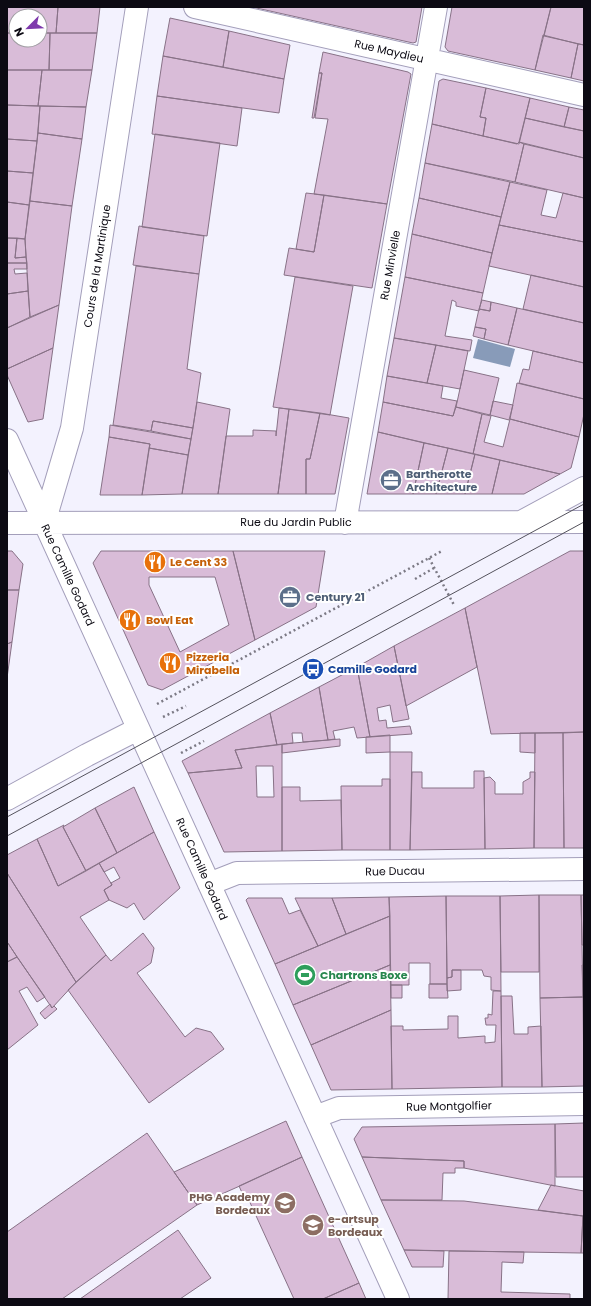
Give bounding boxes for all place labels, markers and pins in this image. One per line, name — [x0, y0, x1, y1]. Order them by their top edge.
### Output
place label: Bartherotte Architecture — [406, 466, 478, 495]
office icon: Bartherotte Architecture — [378, 467, 404, 493]
restaurant icon: Le Cent 33 — [142, 549, 168, 575]
place label: Le Cent 33 — [170, 554, 227, 570]
office icon: Century 21 — [277, 584, 303, 610]
place label: Century 21 — [306, 589, 365, 605]
restaurant icon: Bowl Eat — [117, 607, 143, 633]
place label: Bowl Eat — [146, 612, 194, 628]
place label: Pizzeria Mirabella — [186, 649, 240, 678]
restaurant icon: Pizzeria Mirabella — [157, 650, 183, 676]
bus stop icon: Camille Godard — [300, 656, 326, 682]
place label: Camille Godard — [328, 661, 417, 677]
sports icon: Chartrons Boxe — [292, 962, 318, 988]
place label: Chartrons Boxe — [320, 967, 408, 983]
place label: PHG Academy Bordeaux — [189, 1189, 271, 1218]
school or university icon: PHG Academy Bordeaux — [272, 1190, 298, 1216]
place label: e-artsup Bordeaux — [328, 1211, 383, 1240]
school or university icon: e-artsup Bordeaux — [300, 1212, 326, 1238]

